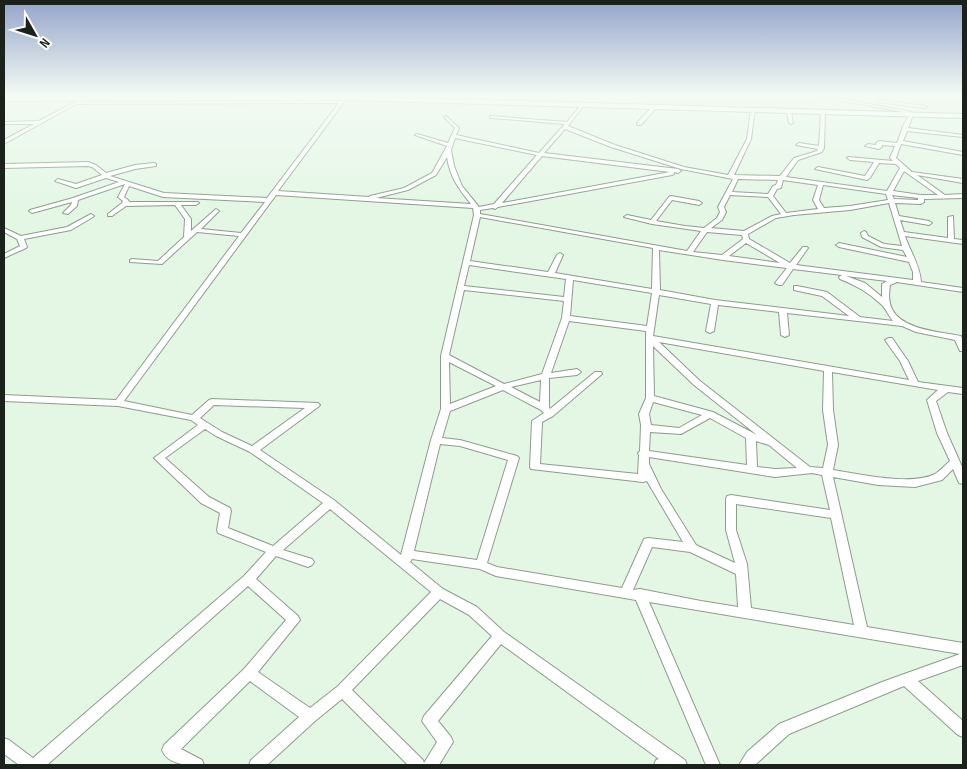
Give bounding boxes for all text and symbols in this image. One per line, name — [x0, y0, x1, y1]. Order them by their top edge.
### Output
north arrow — [10, 10, 60, 60]
text: N — [36, 35, 54, 51]

